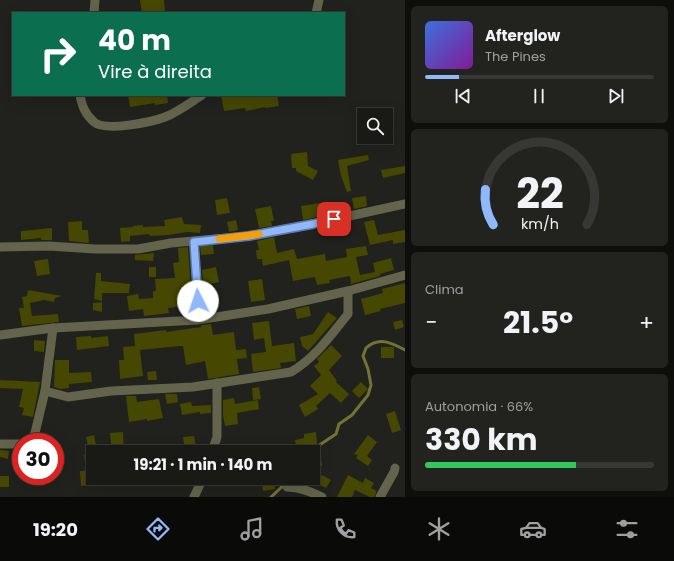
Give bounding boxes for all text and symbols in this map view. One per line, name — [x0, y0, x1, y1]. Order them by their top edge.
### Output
text: 40 m — [98, 21, 171, 60]
text: Afterglow — [485, 25, 560, 46]
icon: right — [32, 28, 84, 80]
text: The Pines — [485, 47, 546, 66]
text: Vire à direita — [98, 59, 212, 84]
icon: previous — [452, 85, 474, 107]
icon: pause — [528, 85, 550, 107]
icon: next — [605, 85, 627, 107]
map controls — [357, 108, 393, 144]
button: search — [357, 108, 393, 144]
text: 22 — [516, 164, 563, 223]
pin — [317, 202, 351, 236]
icon: arrive — [323, 208, 345, 230]
text: km/h — [520, 214, 559, 234]
position arrow — [177, 280, 219, 322]
text: Clima — [425, 280, 464, 299]
text: 21.5° — [503, 301, 573, 344]
text: − — [425, 307, 437, 338]
text: + — [639, 307, 654, 338]
text: Autonomia · 66% — [425, 397, 533, 416]
text: 330 km — [425, 418, 538, 461]
speed limit sign: 30 — [12, 433, 64, 485]
text: 19:21 · 1 min · 140 m — [134, 454, 272, 475]
icon: directions — [144, 515, 172, 543]
icon: music — [238, 515, 266, 543]
icon: phone — [331, 515, 359, 543]
icon: climate — [425, 515, 453, 543]
icon: car — [519, 515, 547, 543]
icon: filters — [613, 515, 641, 543]
text: 19:20 — [33, 517, 78, 542]

